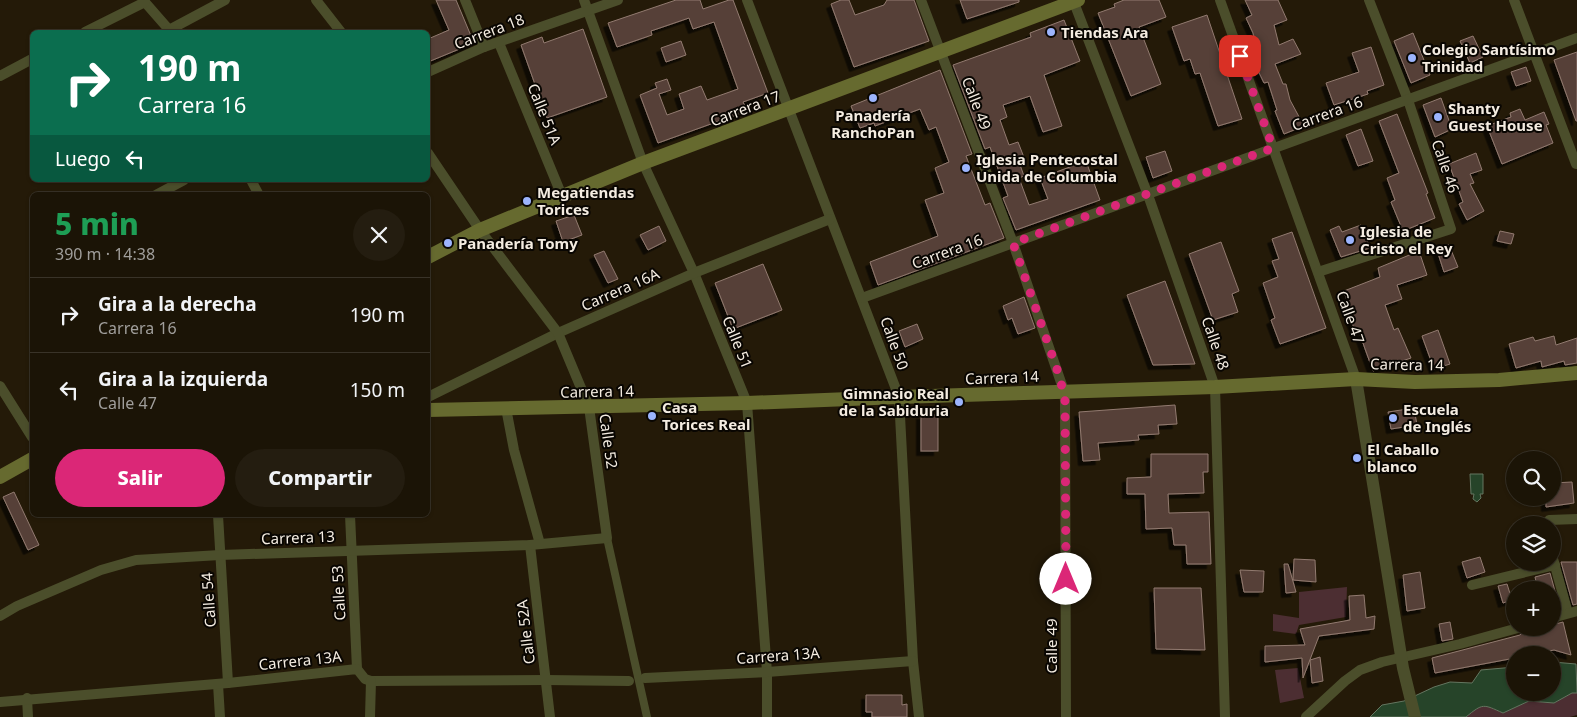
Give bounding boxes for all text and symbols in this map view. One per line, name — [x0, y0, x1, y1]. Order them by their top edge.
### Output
street label: Carrera 18 — [451, 8, 527, 54]
place label: Tiendas Ara — [1061, 22, 1149, 42]
marker: Tiendas Ara — [1045, 26, 1057, 38]
pin — [1219, 35, 1261, 77]
place label: Colegio Santísimo Trinidad — [1422, 39, 1556, 76]
icon: arrive — [1226, 42, 1254, 70]
text: 190 m — [138, 44, 241, 91]
icon: right — [55, 50, 120, 115]
marker: Colegio Santísimo Trinidad — [1406, 52, 1418, 64]
street label: Calle 49 — [958, 74, 996, 132]
street label: Calle 51A — [524, 80, 567, 148]
street label: Carrera 17 — [707, 85, 783, 131]
text: Carrera 16 — [138, 89, 246, 119]
street label: Carrera 16 — [1289, 91, 1365, 135]
marker: Panadería RanchoPan — [867, 92, 879, 104]
place label: Shanty Guest House — [1448, 98, 1543, 135]
place label: Panadería RanchoPan — [831, 105, 915, 142]
marker: Shanty Guest House — [1432, 111, 1444, 123]
street label: Calle 46 — [1428, 137, 1464, 195]
icon: left — [121, 145, 149, 173]
text: Luego — [55, 146, 111, 172]
place label: Iglesia Pentecostal Unida de Columbia — [976, 149, 1118, 186]
marker: Iglesia Pentecostal Unida de Columbia — [960, 162, 972, 174]
place label: Megatiendas Torices — [537, 182, 634, 219]
marker: Megatiendas Torices — [521, 195, 533, 207]
text: 5 min — [55, 203, 139, 244]
button: close — [353, 209, 405, 261]
place label: Iglesia de Cristo el Rey — [1360, 221, 1453, 258]
street label: Carrera 16 — [909, 229, 985, 273]
place label: Panadería Tomy — [458, 233, 578, 253]
marker: Iglesia de Cristo el Rey — [1344, 234, 1356, 246]
marker: Panadería Tomy — [442, 237, 454, 249]
text: 390 m · 14:38 — [55, 243, 155, 265]
street label: Carrera 16A — [578, 263, 663, 315]
street label: Calle 47 — [1332, 288, 1370, 346]
text: Gira a la derecha — [98, 291, 257, 317]
icon: right — [55, 301, 83, 329]
text: 190 m — [350, 302, 405, 328]
street label: Calle 51 — [718, 313, 758, 371]
street label: Calle 50 — [876, 314, 914, 372]
street label: Calle 48 — [1198, 314, 1234, 372]
text: Carrera 16 — [98, 317, 177, 339]
street label: Carrera 14 — [1370, 353, 1444, 375]
text: Gira a la izquierda — [98, 366, 268, 392]
street label: Carrera 14 — [965, 366, 1040, 388]
icon: left — [55, 376, 83, 404]
text: 150 m — [350, 377, 405, 403]
street label: Carrera 14 — [560, 380, 634, 402]
place label: Gimnasio Real de la Sabiduria — [839, 383, 949, 420]
text: Calle 47 — [98, 392, 157, 414]
marker: Gimnasio Real de la Sabiduria — [953, 396, 965, 408]
place label: Casa Torices Real — [662, 397, 751, 434]
place label: Escuela de Inglés — [1403, 399, 1471, 436]
marker: Casa Torices Real — [646, 410, 658, 422]
street label: Calle 52 — [595, 412, 623, 470]
marker: Escuela de Inglés — [1387, 412, 1399, 424]
place label: El Caballo blanco — [1367, 439, 1439, 476]
button: Salir — [55, 449, 225, 507]
button: Compartir — [235, 449, 405, 507]
map controls — [1506, 451, 1561, 701]
button: search — [1506, 451, 1561, 506]
marker: El Caballo blanco — [1351, 452, 1363, 464]
button: layers — [1506, 516, 1561, 571]
street label: Carrera 13 — [261, 526, 335, 548]
position arrow — [1039, 552, 1091, 604]
street label: Calle 53 — [327, 565, 349, 621]
street label: Calle 54 — [196, 571, 220, 628]
button: + — [1506, 581, 1561, 636]
street label: Calle 52A — [511, 598, 539, 665]
street label: Calle 49 — [1041, 618, 1061, 674]
street label: Carrera 13A — [736, 642, 821, 668]
street label: Carrera 13A — [257, 646, 343, 674]
button: − — [1506, 646, 1561, 701]

